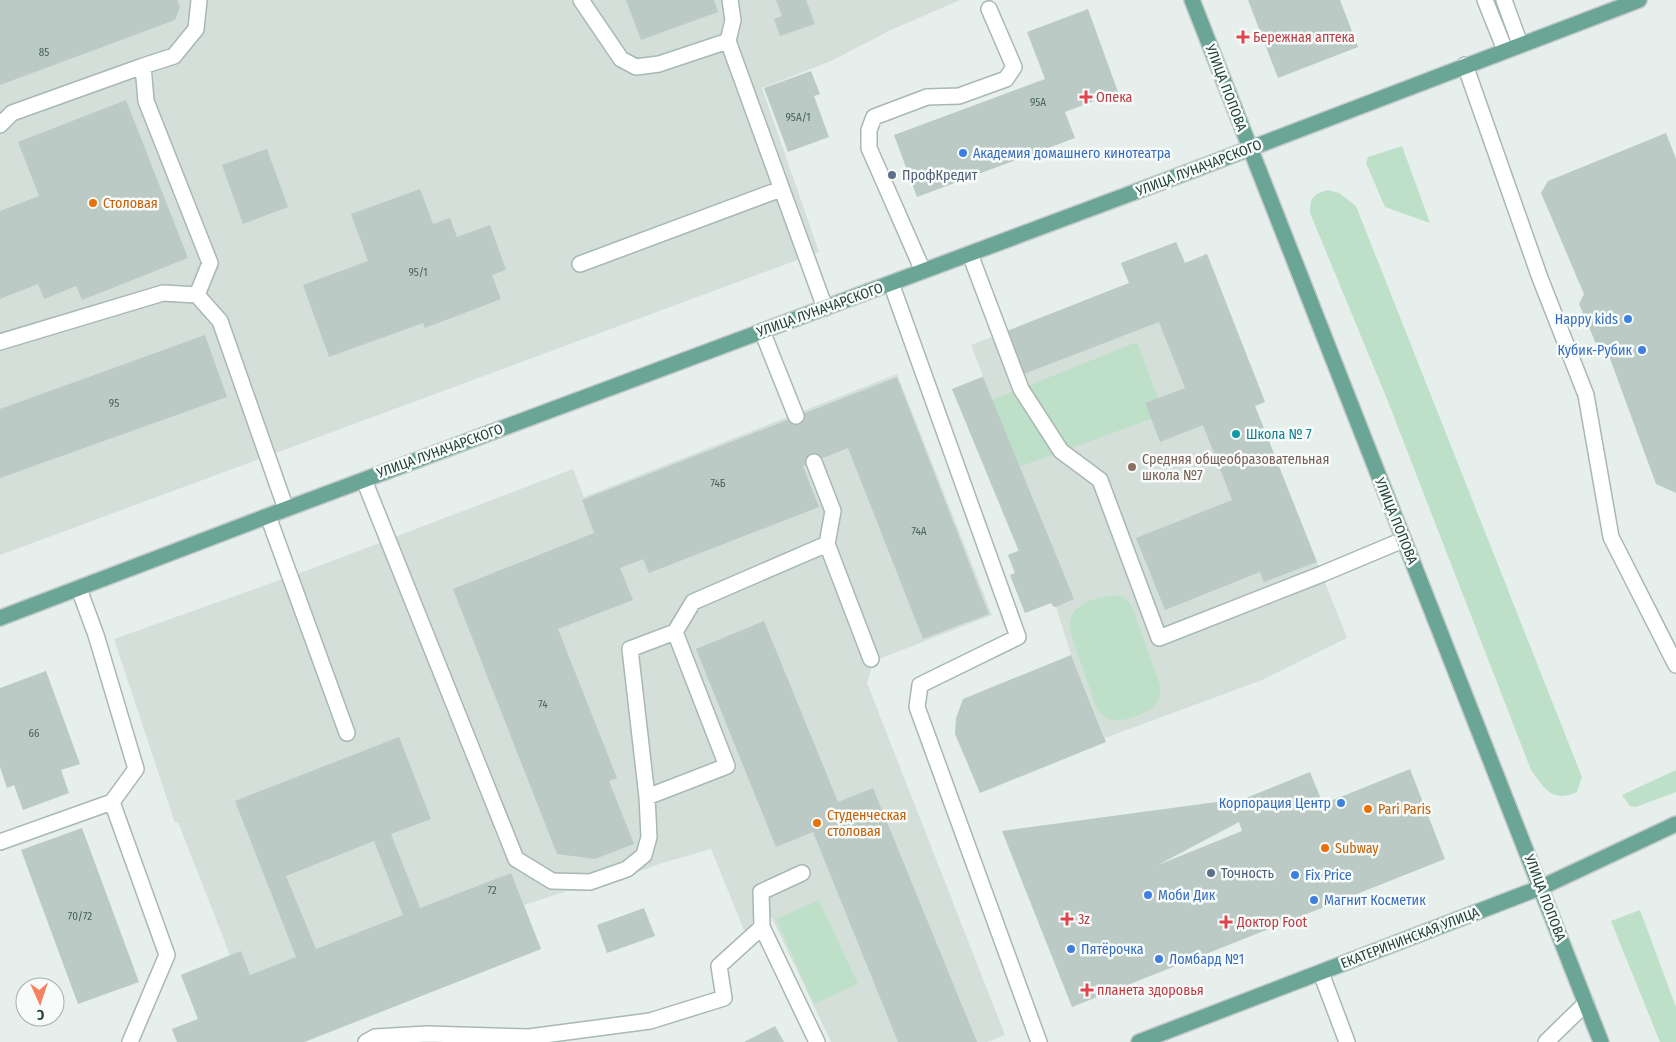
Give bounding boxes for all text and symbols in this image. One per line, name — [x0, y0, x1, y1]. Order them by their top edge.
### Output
place label: Бережная аптека — [1253, 29, 1355, 46]
marker: Бережная аптека — [1237, 31, 1249, 43]
street label: УЛИЦА ПОПОВА — [1201, 41, 1251, 134]
house number: 85 — [39, 46, 49, 59]
place label: Опека — [1096, 89, 1132, 106]
marker: Опека — [1080, 91, 1092, 103]
house number: 95А — [1030, 96, 1046, 109]
house number: 95А/1 — [786, 111, 810, 124]
street label: УЛИЦА ЛУНАЧАРСКОГО — [1133, 136, 1264, 200]
place label: Академия домашнего кинотеатра — [973, 145, 1171, 162]
marker: Академия домашнего кинотеатра — [957, 147, 969, 159]
place label: ПрофКредит — [902, 167, 978, 184]
marker: ПрофКредит — [886, 169, 898, 181]
place label: Стoловая — [103, 195, 158, 212]
marker: Стoловая — [87, 197, 99, 209]
house number: 95/1 — [409, 266, 427, 279]
street label: УЛИЦА ЛУНАЧАРСКОГО — [754, 279, 886, 341]
place label: Happy kids — [1555, 311, 1618, 328]
marker: Happy kids — [1622, 313, 1634, 325]
place label: Кубик-Рубик — [1558, 342, 1632, 359]
marker: Кубик-Рубик — [1636, 344, 1648, 356]
house number: 95 — [109, 397, 119, 410]
street label: УЛИЦА ЛУНАЧАРСКОГО — [374, 420, 506, 482]
place label: Школа № 7 — [1246, 426, 1312, 443]
marker: Школа № 7 — [1230, 428, 1242, 440]
place label: Средняя общеобразовательная школа №7 — [1142, 451, 1329, 484]
marker: Средняя общеобразовательная школа №7 — [1126, 461, 1138, 473]
street label: УЛИЦА ПОПОВА — [1371, 474, 1421, 567]
house number: 74Б — [710, 477, 726, 490]
house number: 74А — [911, 525, 927, 538]
house number: 74 — [538, 698, 548, 711]
house number: 66 — [29, 727, 40, 740]
place label: Корпорация Центр — [1219, 795, 1331, 812]
marker: Корпорация Центр — [1335, 797, 1347, 809]
place label: Pari Paris — [1378, 801, 1431, 818]
marker: Pari Paris — [1362, 803, 1374, 815]
place label: Студенческая столовая — [827, 807, 907, 840]
marker: Студенческая столовая — [811, 817, 823, 829]
place label: Subway — [1335, 840, 1379, 857]
marker: Subway — [1319, 842, 1331, 854]
street label: УЛИЦА ПОПОВА — [1520, 851, 1570, 944]
place label: Точность — [1221, 865, 1274, 882]
marker: Точность — [1205, 867, 1217, 879]
place label: Fix Price — [1305, 867, 1352, 884]
marker: Fix Price — [1289, 869, 1301, 881]
house number: 72 — [487, 884, 497, 897]
place label: Моби Дик — [1158, 887, 1216, 904]
marker: Моби Дик — [1142, 889, 1154, 901]
place label: Магнит Косметик — [1324, 892, 1426, 909]
marker: Магнит Косметик — [1308, 894, 1320, 906]
street label: ЕКАТЕРИНИНСКАЯ УЛИЦА — [1338, 903, 1482, 972]
house number: 70/72 — [68, 910, 92, 923]
place label: 3z — [1078, 911, 1090, 928]
marker: 3z — [1060, 912, 1074, 926]
place label: Доктор Foot — [1236, 914, 1308, 931]
marker: Доктор Foot — [1219, 915, 1233, 929]
place label: Пятёрочка — [1081, 941, 1144, 958]
marker: Пятёрочка — [1065, 943, 1077, 955]
place label: Ломбард №1 — [1169, 951, 1244, 968]
marker: Ломбард №1 — [1153, 953, 1165, 965]
north arrow — [15, 977, 65, 1027]
place label: планета здоровья — [1097, 982, 1204, 999]
marker: планета здоровья — [1081, 984, 1093, 996]
text: С — [36, 1006, 45, 1023]

